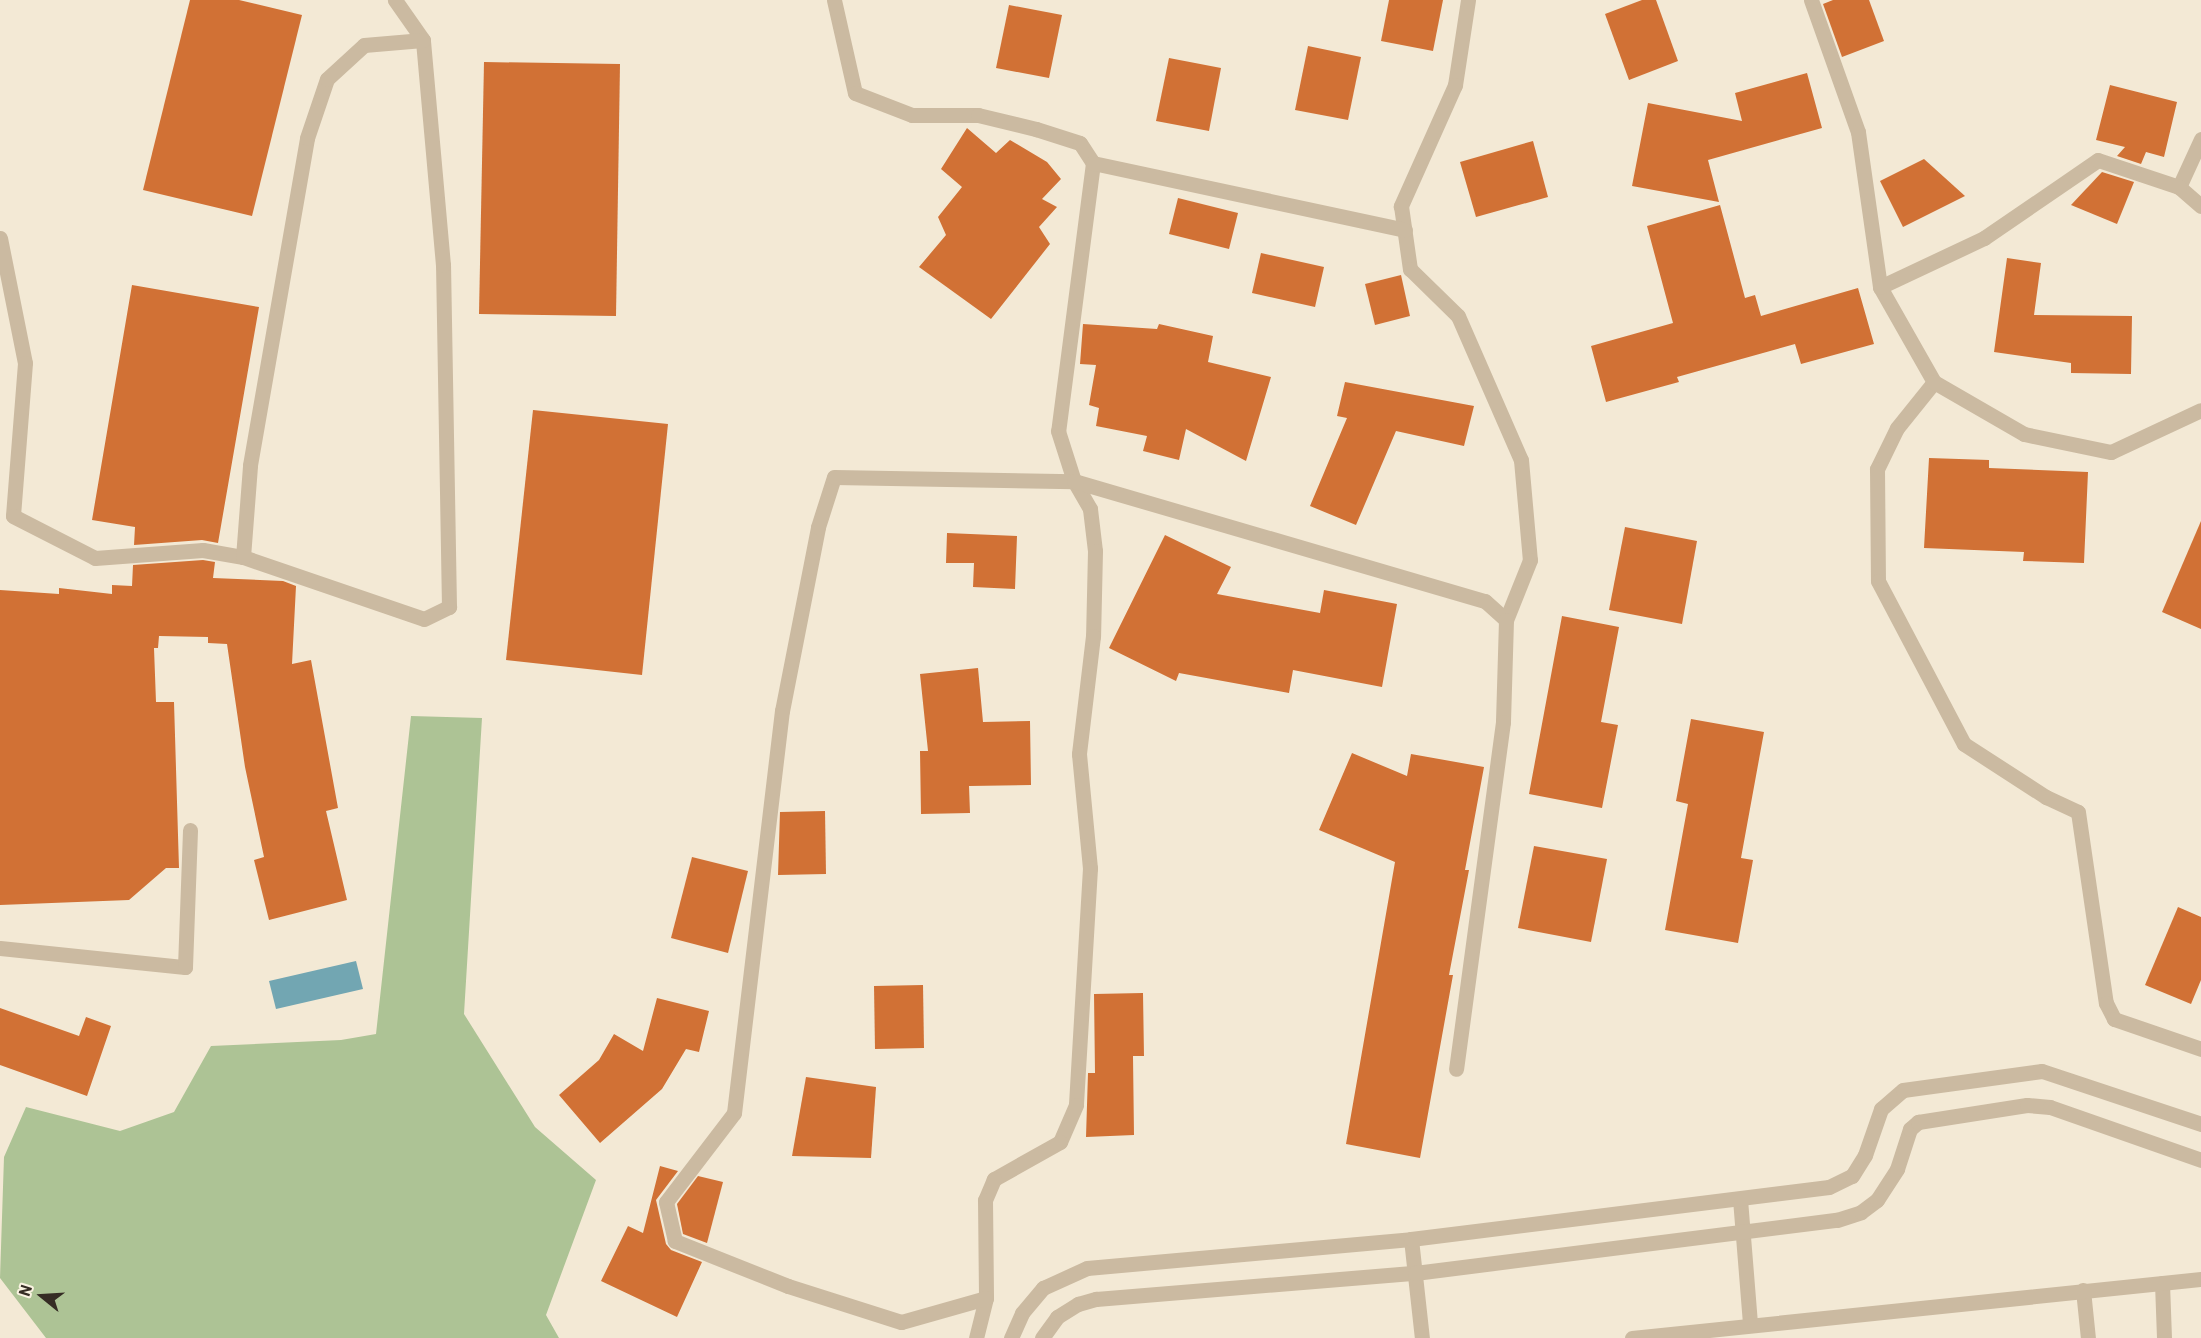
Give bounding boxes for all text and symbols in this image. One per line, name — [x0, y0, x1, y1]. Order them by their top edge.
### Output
north arrow — [12, 1266, 72, 1326]
text: N — [14, 1282, 35, 1298]

